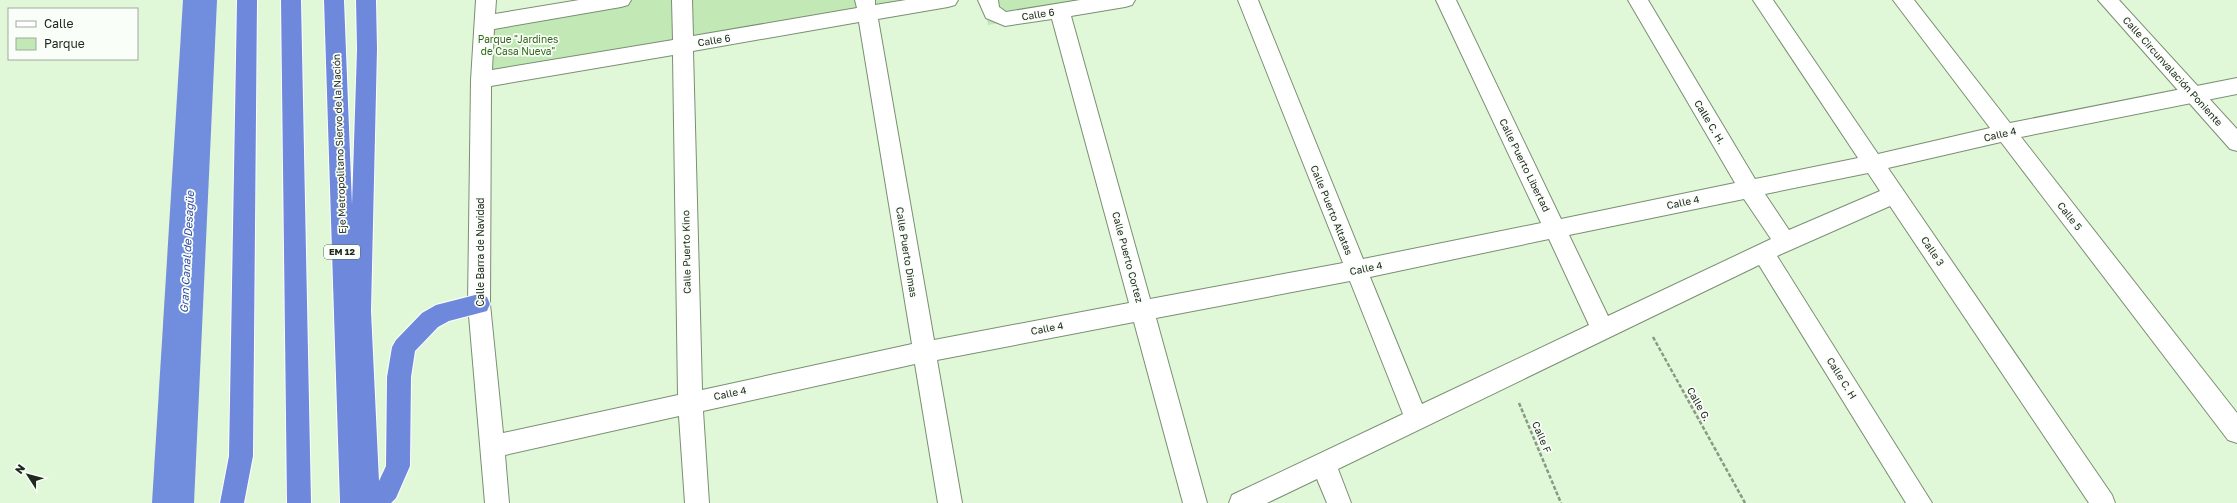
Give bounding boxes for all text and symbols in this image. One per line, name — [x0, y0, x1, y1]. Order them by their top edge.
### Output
street label: Calle 6 — [1021, 5, 1055, 23]
legend — [8, 8, 138, 60]
street label: Calle Circunvalación Poniente — [2121, 14, 2226, 128]
text: Calle — [44, 16, 74, 31]
street label: Calle 6 — [697, 31, 731, 49]
park label: Parque "Jardines de Casa Nueva" — [478, 33, 558, 57]
text: Parque — [44, 36, 85, 51]
street label: Eje Metropolitano Siervo de la Nación — [330, 54, 348, 234]
street label: Calle C. H. — [1692, 98, 1728, 146]
street label: Calle Puerto Libertad — [1497, 116, 1553, 214]
street label: Calle 4 — [1982, 124, 2018, 144]
street label: Calle Puerto Altatas — [1308, 163, 1356, 257]
water label: Gran Canal de Desagüe — [177, 189, 197, 314]
street label: Calle 4 — [1666, 193, 1700, 211]
street label: Calle Barra de Navidad — [474, 198, 486, 306]
street label: Calle 5 — [2055, 199, 2085, 233]
street label: Calle Puerto Dimas — [894, 206, 920, 298]
street label: Calle Puerto Kino — [679, 210, 693, 294]
street label: Calle Puerto Cortez — [1110, 210, 1146, 304]
street label: Calle 3 — [1919, 234, 1947, 268]
road number: EM 12 — [324, 245, 360, 259]
street label: Calle 4 — [1349, 259, 1383, 277]
street label: Calle 4 — [1030, 319, 1064, 337]
street label: Calle C. H — [1825, 355, 1859, 401]
street label: Calle 4 — [713, 384, 747, 402]
street label: Calle G. — [1685, 385, 1713, 423]
street label: Calle F — [1530, 419, 1554, 455]
north arrow — [8, 455, 48, 495]
text: N — [12, 462, 27, 476]

